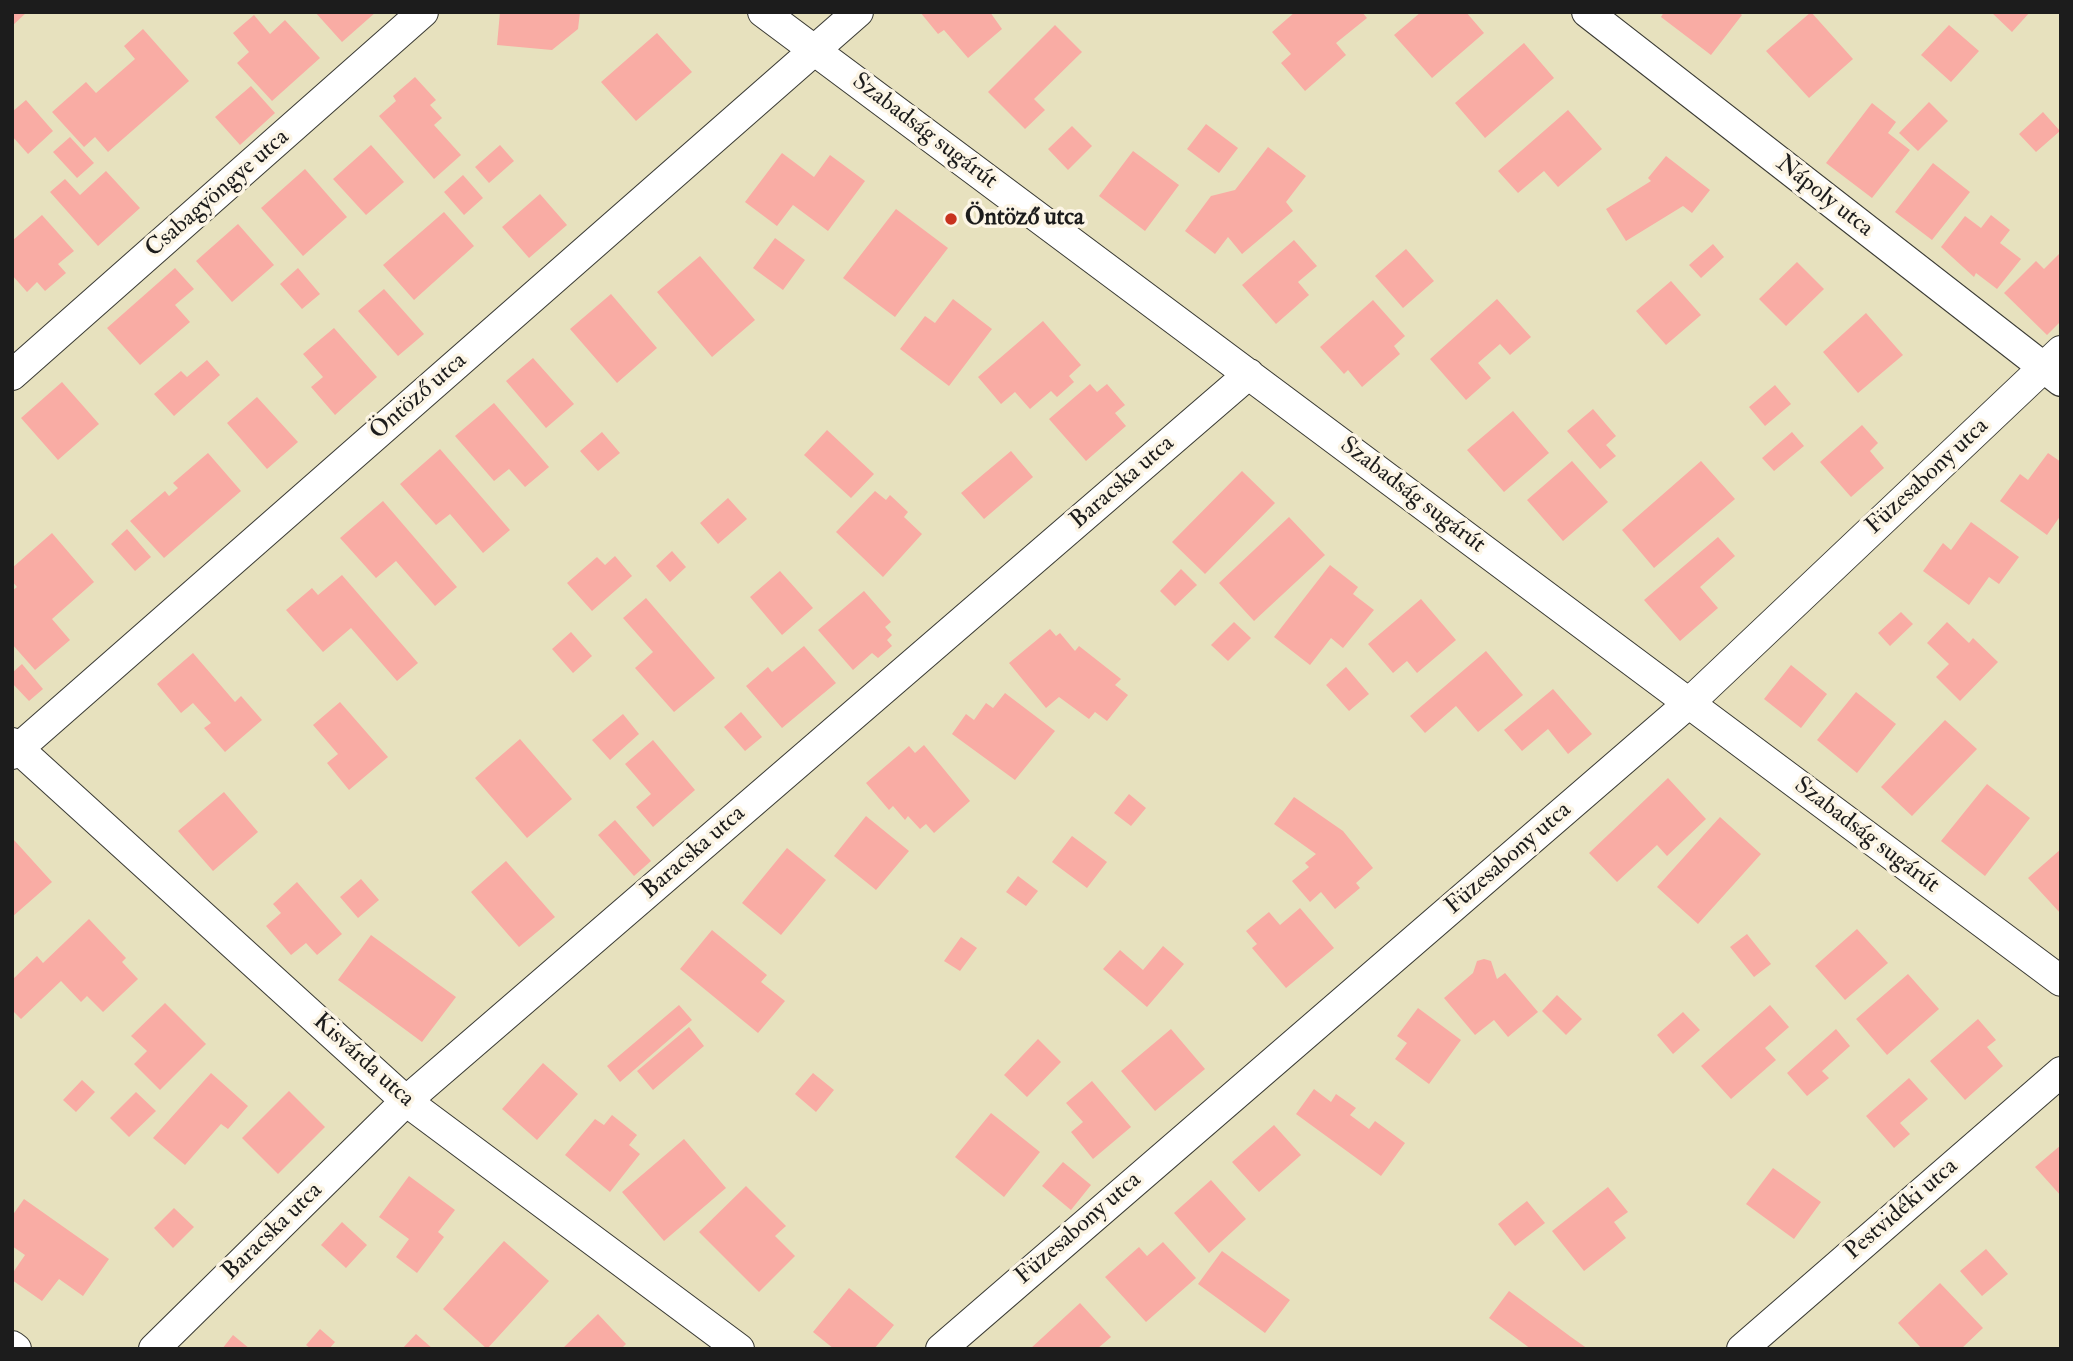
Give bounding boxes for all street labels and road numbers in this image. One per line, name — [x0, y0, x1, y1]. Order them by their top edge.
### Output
street label: Szabadság sugárút — [846, 68, 1002, 196]
street label: Csabagyöngye utca — [140, 124, 296, 264]
street label: Nápoly utca — [1770, 150, 1878, 244]
street label: Öntöző utca — [365, 347, 473, 447]
street label: Füzesabony utca — [1861, 413, 1995, 541]
street label: Baracska utca — [1065, 430, 1181, 536]
street label: Szabadság sugárút — [1334, 432, 1490, 560]
street label: Szabadság sugárút — [1788, 772, 1944, 900]
street label: Füzesabony utca — [1440, 797, 1578, 921]
street label: Baracska utca — [636, 800, 752, 906]
street label: Kisvárda utca — [306, 1008, 420, 1114]
street label: Pestvidéki utca — [1840, 1153, 1964, 1267]
street label: Füzesabony utca — [1010, 1167, 1148, 1291]
street label: Baracska utca — [217, 1177, 329, 1287]

